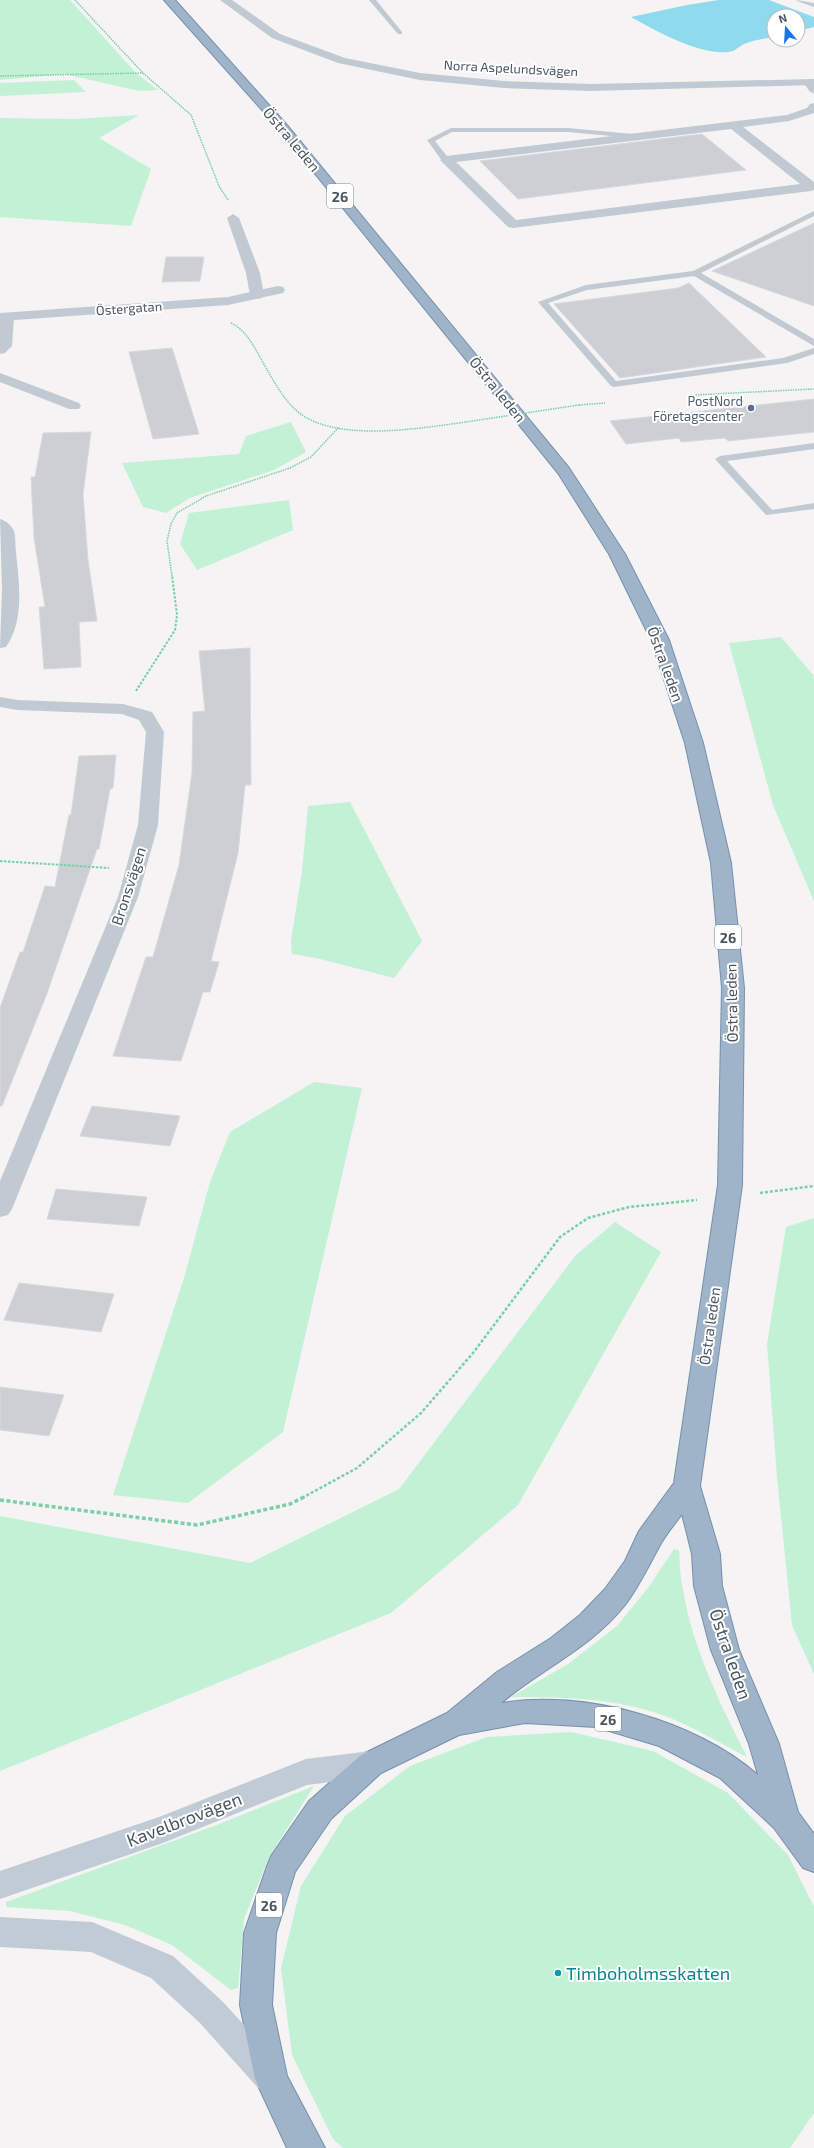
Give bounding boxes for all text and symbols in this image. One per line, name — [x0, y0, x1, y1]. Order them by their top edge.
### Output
north arrow — [766, 8, 806, 48]
text: N — [777, 11, 789, 25]
street label: Norra Aspelundsvägen — [443, 56, 579, 80]
street label: Östra leden — [260, 103, 324, 175]
road number: 26 — [327, 184, 353, 208]
street label: Östergatan — [95, 298, 163, 318]
street label: Östra leden — [466, 353, 530, 425]
place label: PostNord Företagscenter — [653, 393, 743, 424]
marker: PostNord Företagscenter — [746, 403, 756, 413]
street label: Östra leden — [644, 624, 688, 704]
street label: Bronsvägen — [107, 845, 149, 927]
road number: 26 — [715, 925, 741, 949]
street label: Östra leden — [721, 963, 741, 1043]
street label: Östra leden — [695, 1286, 723, 1366]
street label: Östra leden — [705, 1606, 757, 1702]
road number: 26 — [595, 1707, 621, 1731]
street label: Kavelbrovägen — [123, 1787, 245, 1851]
road number: 26 — [256, 1893, 282, 1917]
place label: Timboholmsskatten — [566, 1962, 730, 1984]
marker: Timboholmsskatten — [553, 1968, 563, 1978]

